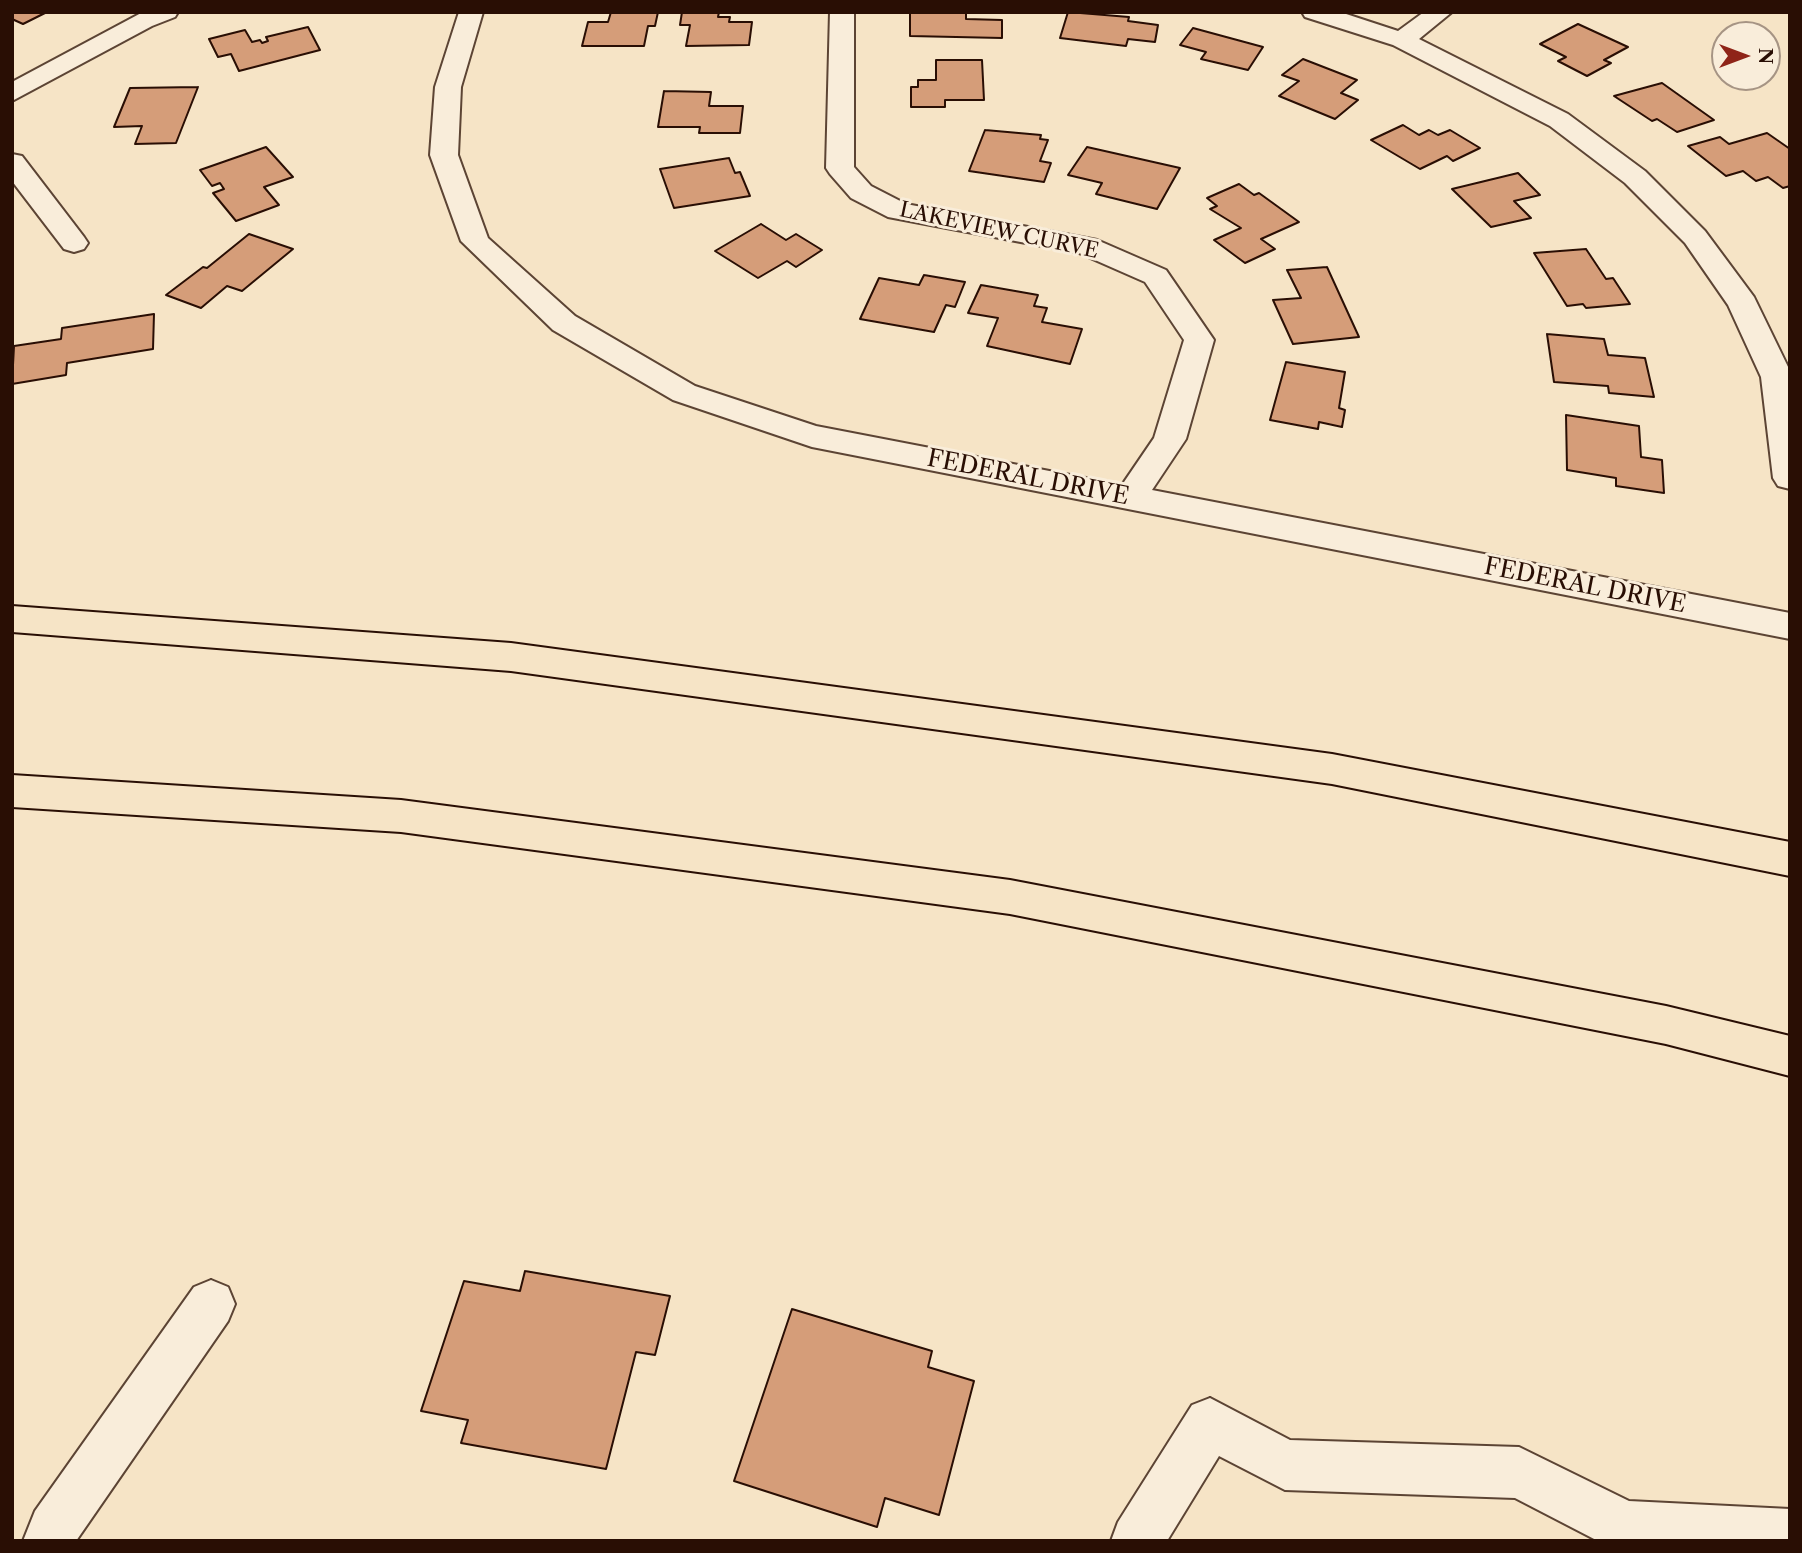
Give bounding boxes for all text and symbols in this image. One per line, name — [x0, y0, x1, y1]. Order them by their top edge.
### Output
north arrow — [1711, 21, 1781, 91]
text: N — [1754, 48, 1777, 64]
street label: LAKEVIEW CURVE — [897, 198, 1101, 264]
street label: FEDERAL DRIVE — [925, 444, 1131, 512]
street label: FEDERAL DRIVE — [1482, 552, 1688, 620]

